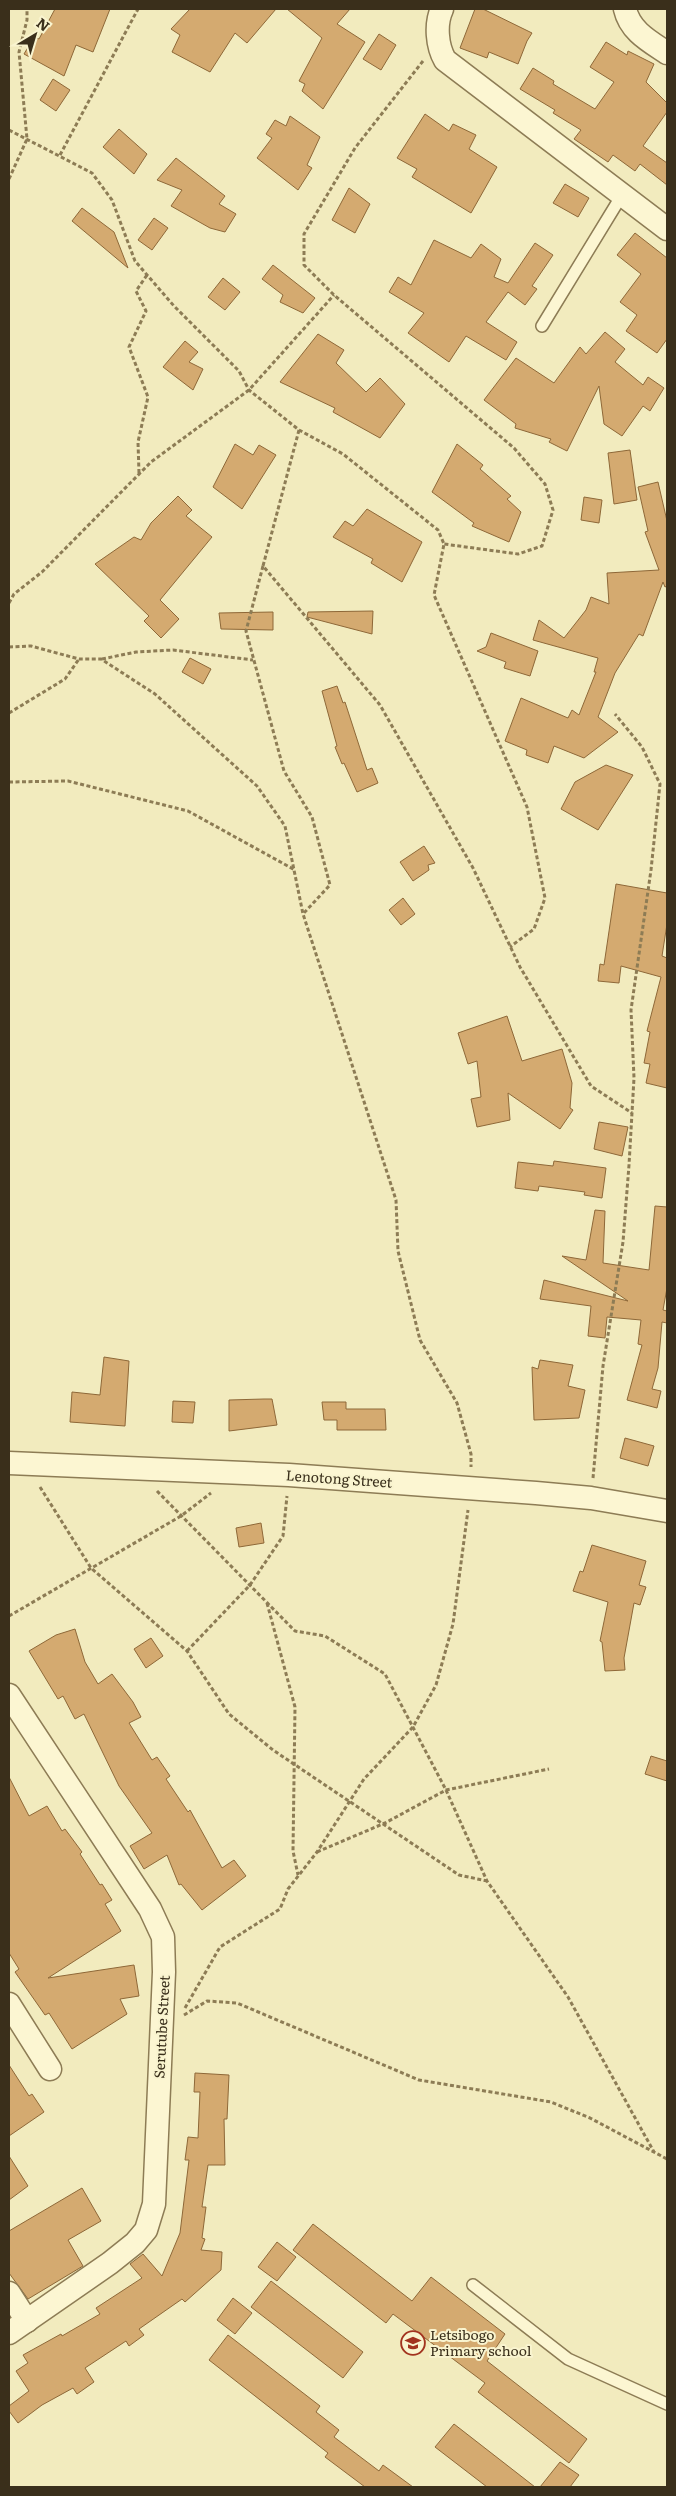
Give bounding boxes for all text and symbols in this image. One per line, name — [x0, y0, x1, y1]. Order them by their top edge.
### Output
north arrow — [10, 10, 60, 60]
text: N — [33, 12, 55, 36]
street label: Lenotong Street — [285, 1464, 393, 1492]
street label: Serutube Street — [148, 1974, 174, 2079]
place label: Letsibogo Primary school — [430, 2324, 532, 2360]
school or university icon: Letsibogo Primary school — [400, 2330, 426, 2356]

